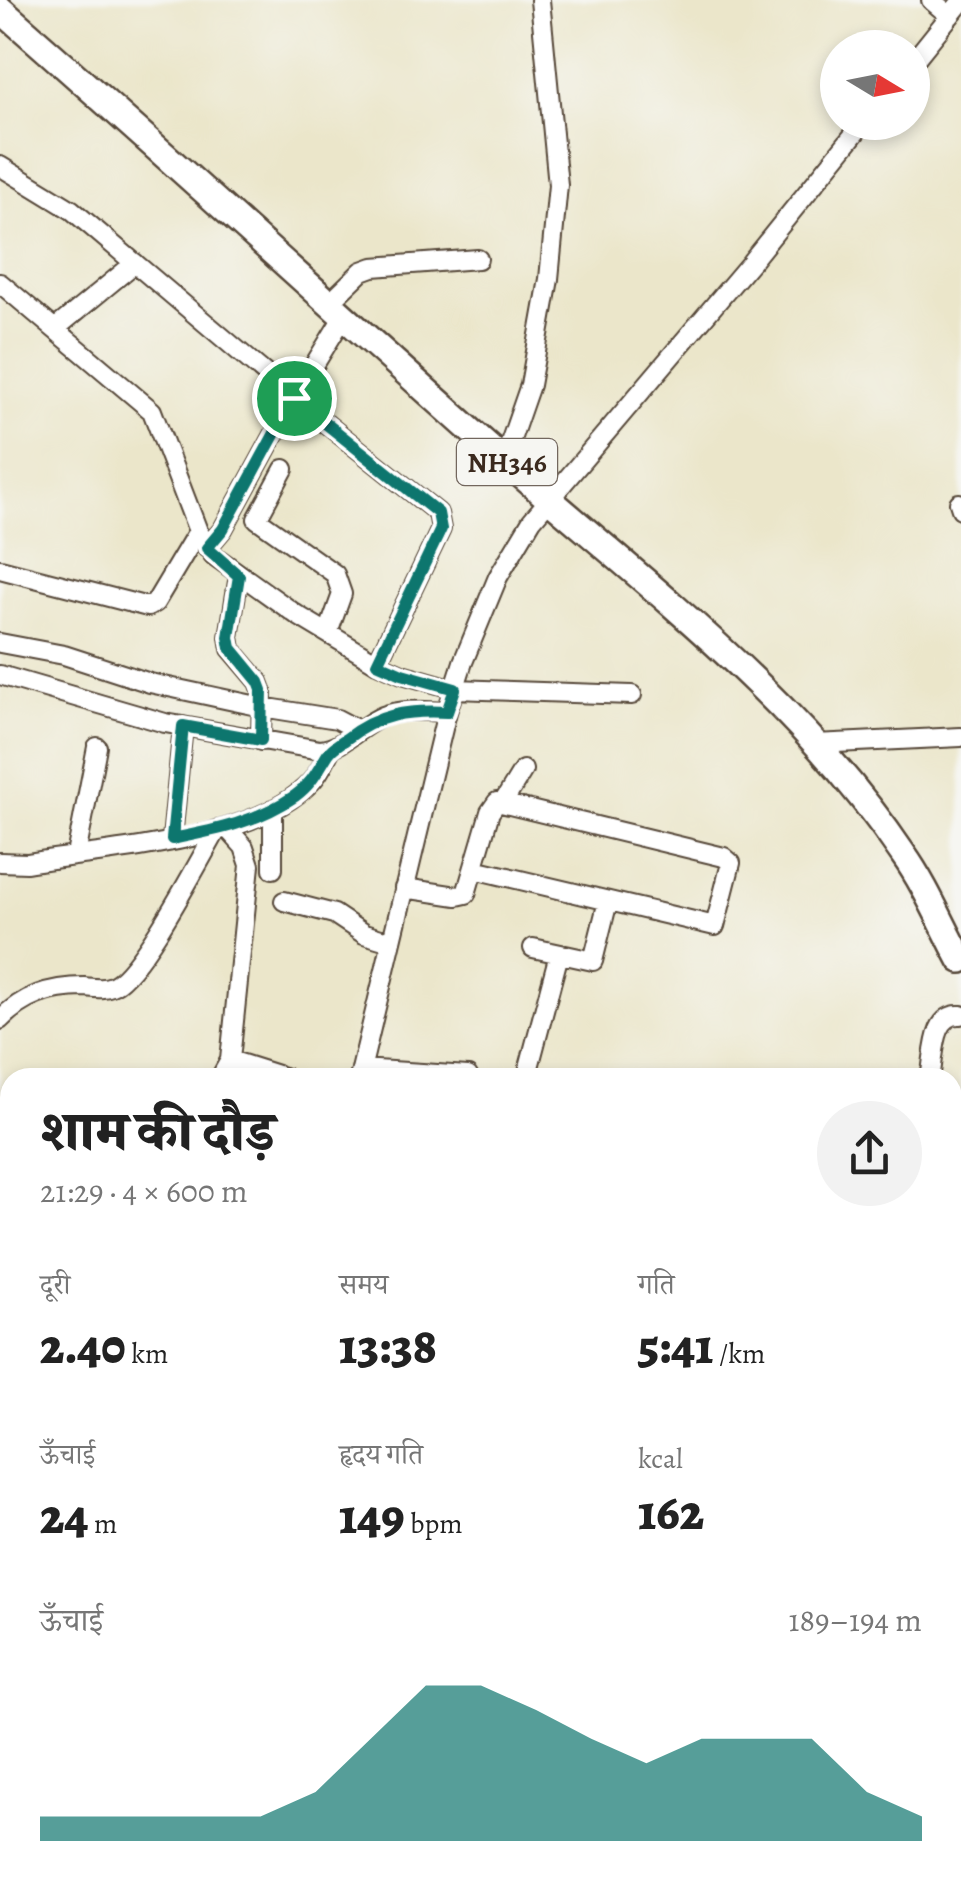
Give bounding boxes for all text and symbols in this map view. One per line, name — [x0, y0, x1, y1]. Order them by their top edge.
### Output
north arrow — [820, 30, 930, 140]
map controls — [820, 30, 930, 140]
pin — [252, 356, 337, 441]
icon: arrive — [267, 371, 322, 426]
road number: NH346 — [457, 439, 557, 485]
text: शाम की दौड़ — [40, 1094, 275, 1169]
button: share — [817, 1101, 922, 1206]
text: 21:29 · 4 × 600 m — [40, 1169, 248, 1213]
text: दूरी — [40, 1266, 70, 1304]
text: समय — [339, 1266, 388, 1304]
text: गति — [638, 1266, 675, 1304]
text: 2.40 — [40, 1312, 126, 1380]
text: 13:38 — [339, 1312, 437, 1380]
text: 5:41 — [638, 1312, 713, 1380]
text: km — [126, 1335, 168, 1373]
text: /km — [713, 1335, 765, 1373]
text: ऊँचाई — [40, 1436, 95, 1474]
text: हृदय गति — [339, 1436, 423, 1474]
text: kcal — [638, 1440, 683, 1478]
text: 162 — [638, 1478, 704, 1546]
text: 24 — [40, 1482, 88, 1550]
text: 149 — [339, 1482, 405, 1550]
text: m — [88, 1505, 117, 1543]
text: bpm — [405, 1505, 463, 1543]
text: ऊँचाई — [40, 1598, 103, 1642]
text: 189–194 m — [789, 1598, 922, 1642]

